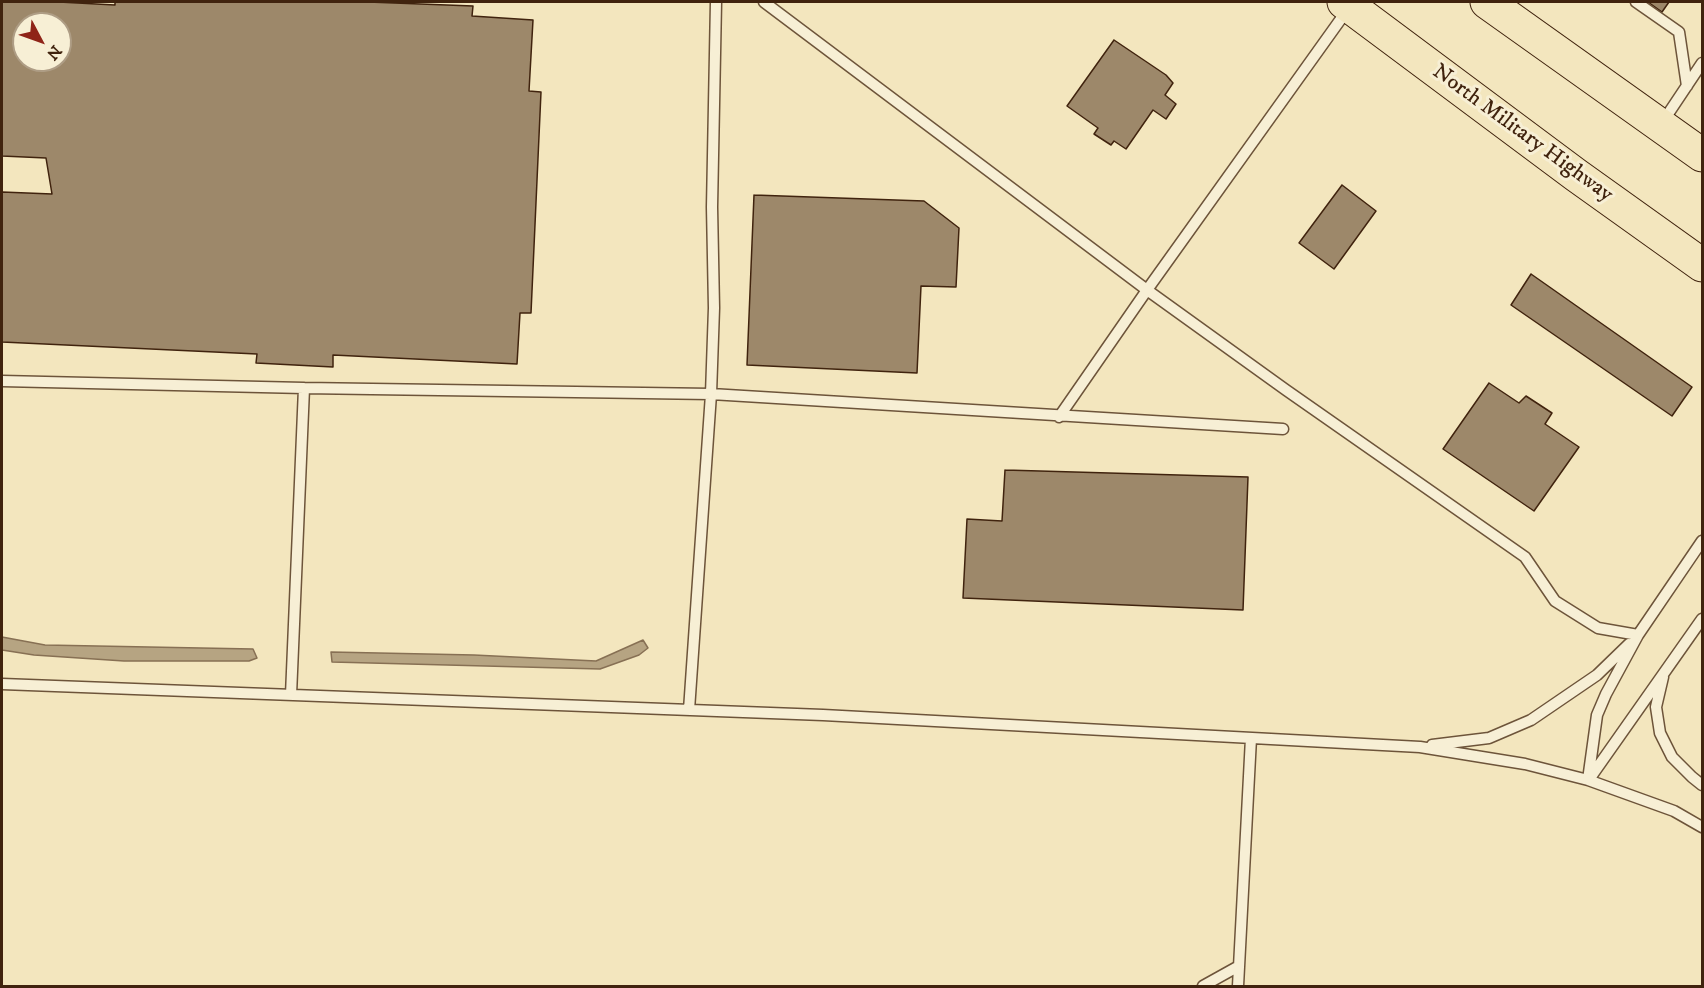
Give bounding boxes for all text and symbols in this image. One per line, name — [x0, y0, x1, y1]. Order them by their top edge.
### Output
north arrow — [12, 12, 72, 72]
text: N — [42, 41, 66, 64]
street label: North Military Highway — [1426, 59, 1618, 209]

